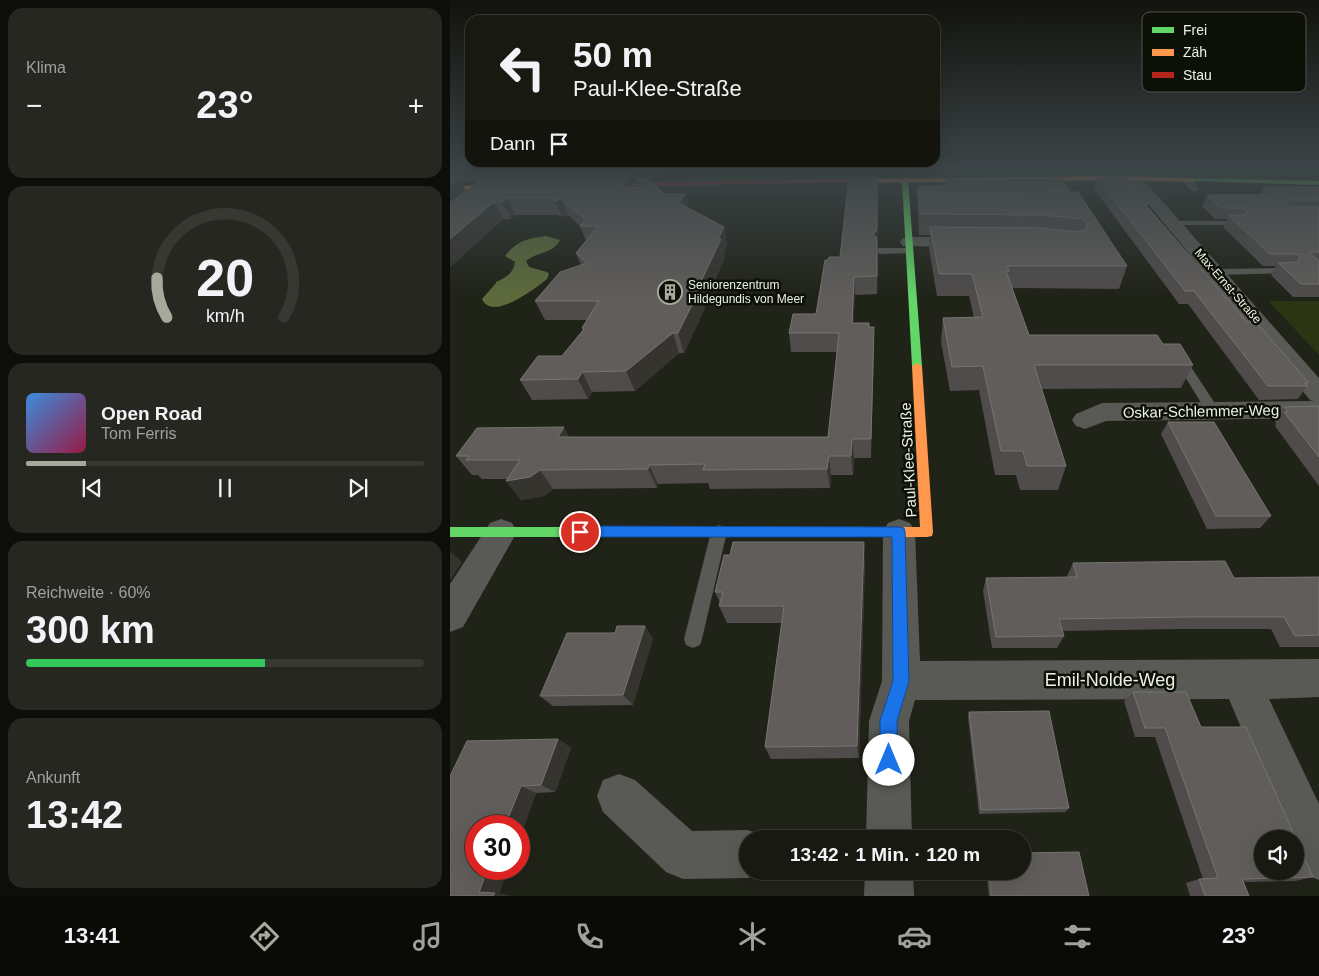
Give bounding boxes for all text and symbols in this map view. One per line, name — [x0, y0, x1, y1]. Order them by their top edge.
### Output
legend — [1142, 12, 1306, 92]
text: Frei — [1183, 22, 1207, 38]
icon: left — [490, 35, 555, 100]
text: 50 m — [573, 35, 653, 74]
text: Zäh — [1183, 44, 1207, 60]
text: Klima — [26, 59, 66, 76]
text: Stau — [1183, 67, 1212, 83]
text: Paul-Klee-Straße — [573, 76, 742, 101]
text: 23° — [196, 84, 254, 126]
text: − — [26, 90, 42, 121]
text: + — [408, 90, 424, 121]
icon: arrive — [545, 130, 573, 158]
text: Dann — [490, 133, 535, 154]
street label: Max-Ernst-Straße — [1192, 246, 1265, 327]
text: 20 — [196, 249, 254, 307]
place label: Seniorenzentrum Hildegundis von Meer — [688, 278, 804, 306]
building icon: Seniorenzentrum Hildegundis von Meer — [657, 279, 683, 305]
text: km/h — [206, 306, 244, 326]
street label: Oskar-Schlemmer-Weg — [1123, 401, 1279, 421]
street label: Paul-Klee-Straße — [897, 402, 919, 518]
text: Open Road — [101, 403, 202, 424]
text: Tom Ferris — [101, 425, 177, 442]
icon: previous — [78, 474, 106, 502]
icon: pause — [211, 474, 239, 502]
icon: next — [344, 474, 372, 502]
pin — [559, 511, 601, 553]
icon: arrive — [566, 518, 594, 546]
text: Reichweite · 60% — [26, 584, 151, 601]
text: 300 km — [26, 609, 155, 651]
street label: Emil-Nolde-Weg — [1045, 670, 1175, 690]
position arrow — [862, 733, 914, 785]
text: Ankunft — [26, 769, 80, 786]
text: 13:42 — [26, 794, 123, 836]
speed limit sign: 30 — [465, 815, 530, 880]
map controls — [1254, 830, 1304, 880]
button: sound — [1254, 830, 1304, 880]
text: 13:42 · 1 Min. · 120 m — [790, 844, 980, 865]
icon: directions — [247, 919, 282, 954]
icon: music — [410, 919, 445, 954]
icon: phone — [572, 919, 607, 954]
icon: climate — [735, 919, 770, 954]
icon: car — [897, 919, 932, 954]
icon: filters — [1060, 919, 1095, 954]
text: 13:41 — [64, 923, 120, 948]
text: 23° — [1222, 923, 1255, 948]

